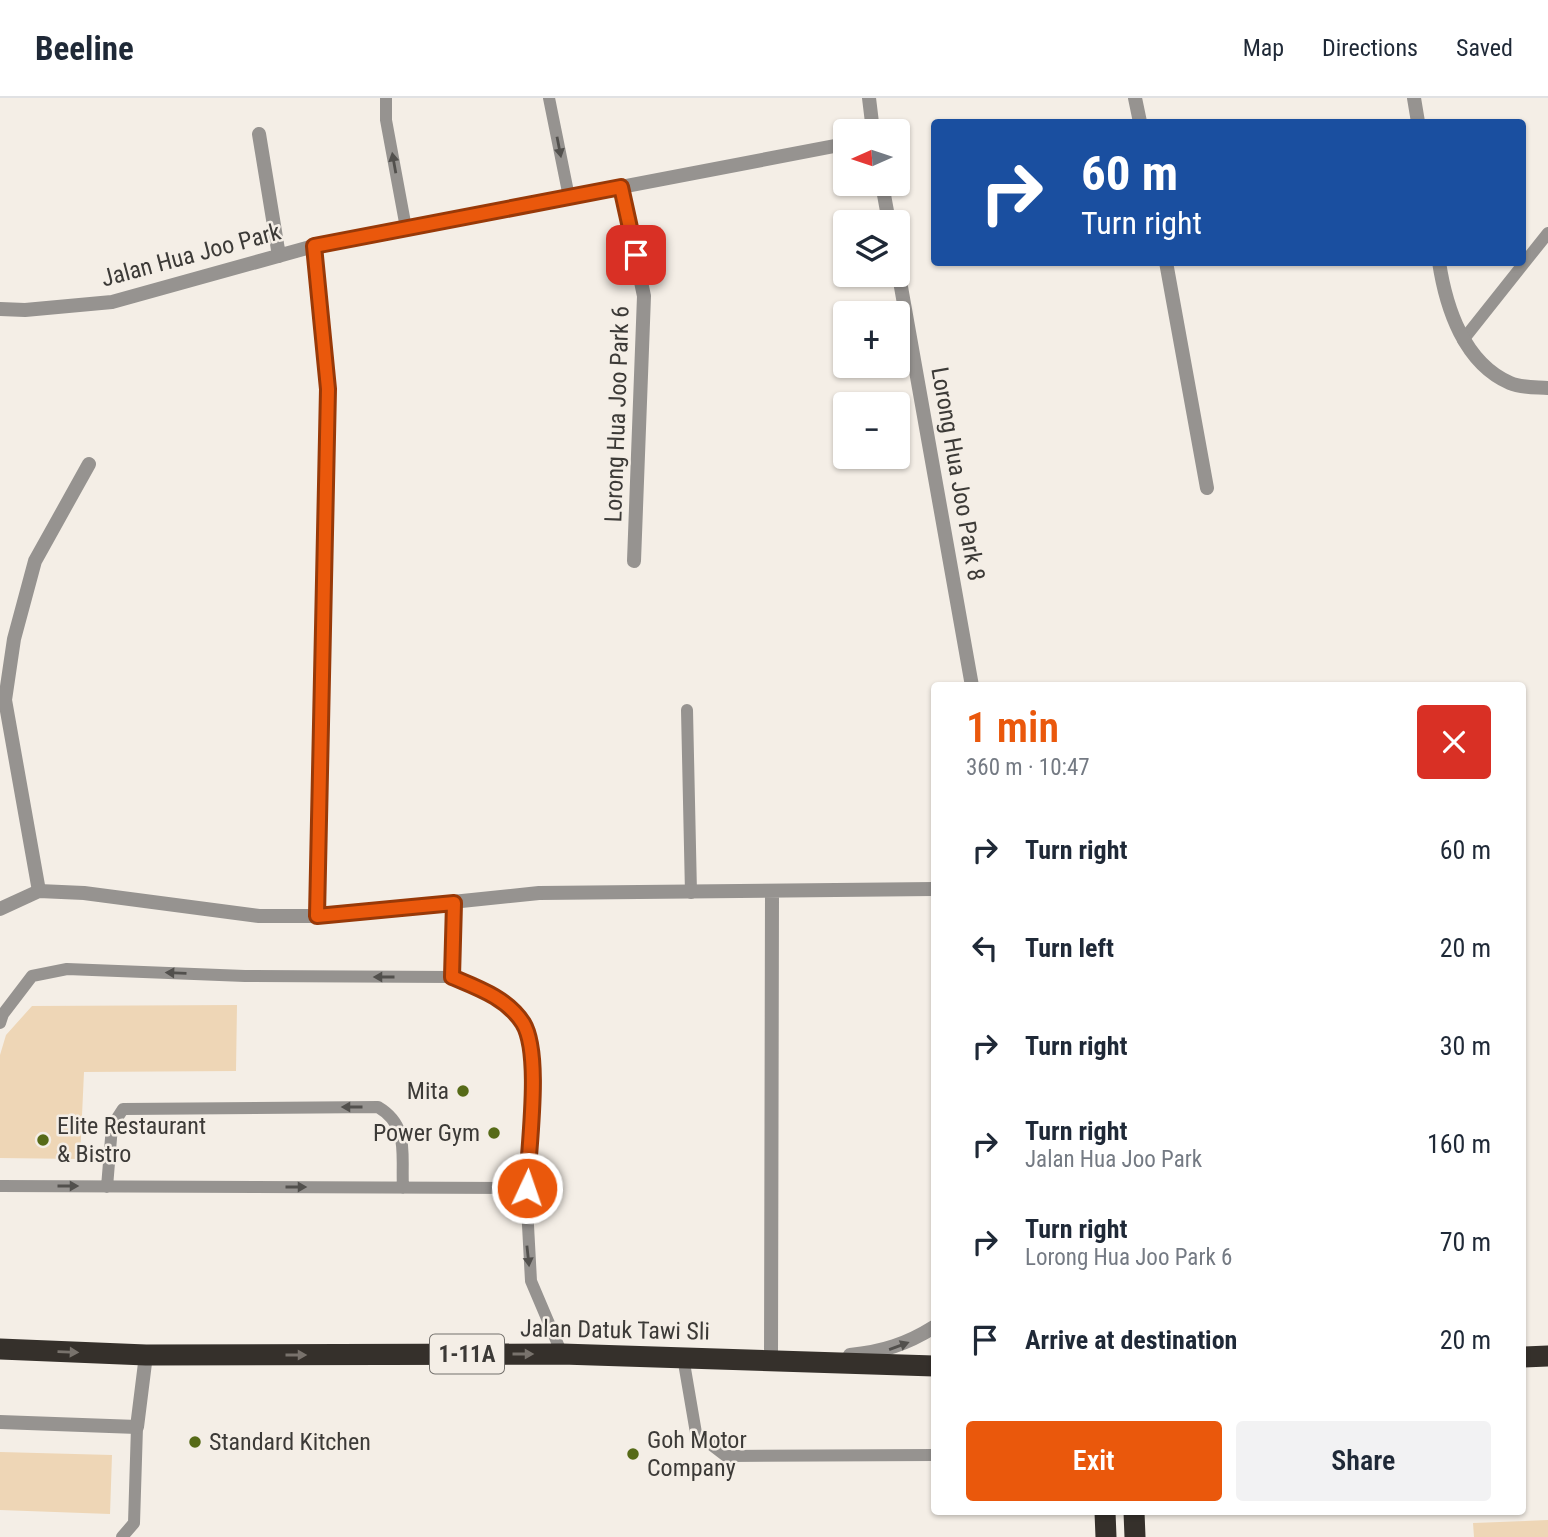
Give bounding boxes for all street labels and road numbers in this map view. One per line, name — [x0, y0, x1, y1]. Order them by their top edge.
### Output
street label: Jalan Hua Joo Park — [98, 218, 284, 292]
street label: Lorong Hua Joo Park 6 — [599, 305, 635, 523]
street label: Lorong Hua Joo Park 8 — [925, 365, 991, 583]
street label: Jalan Datuk Tawi Sli — [520, 1314, 710, 1346]
road number: 1-11A — [430, 1334, 504, 1373]

